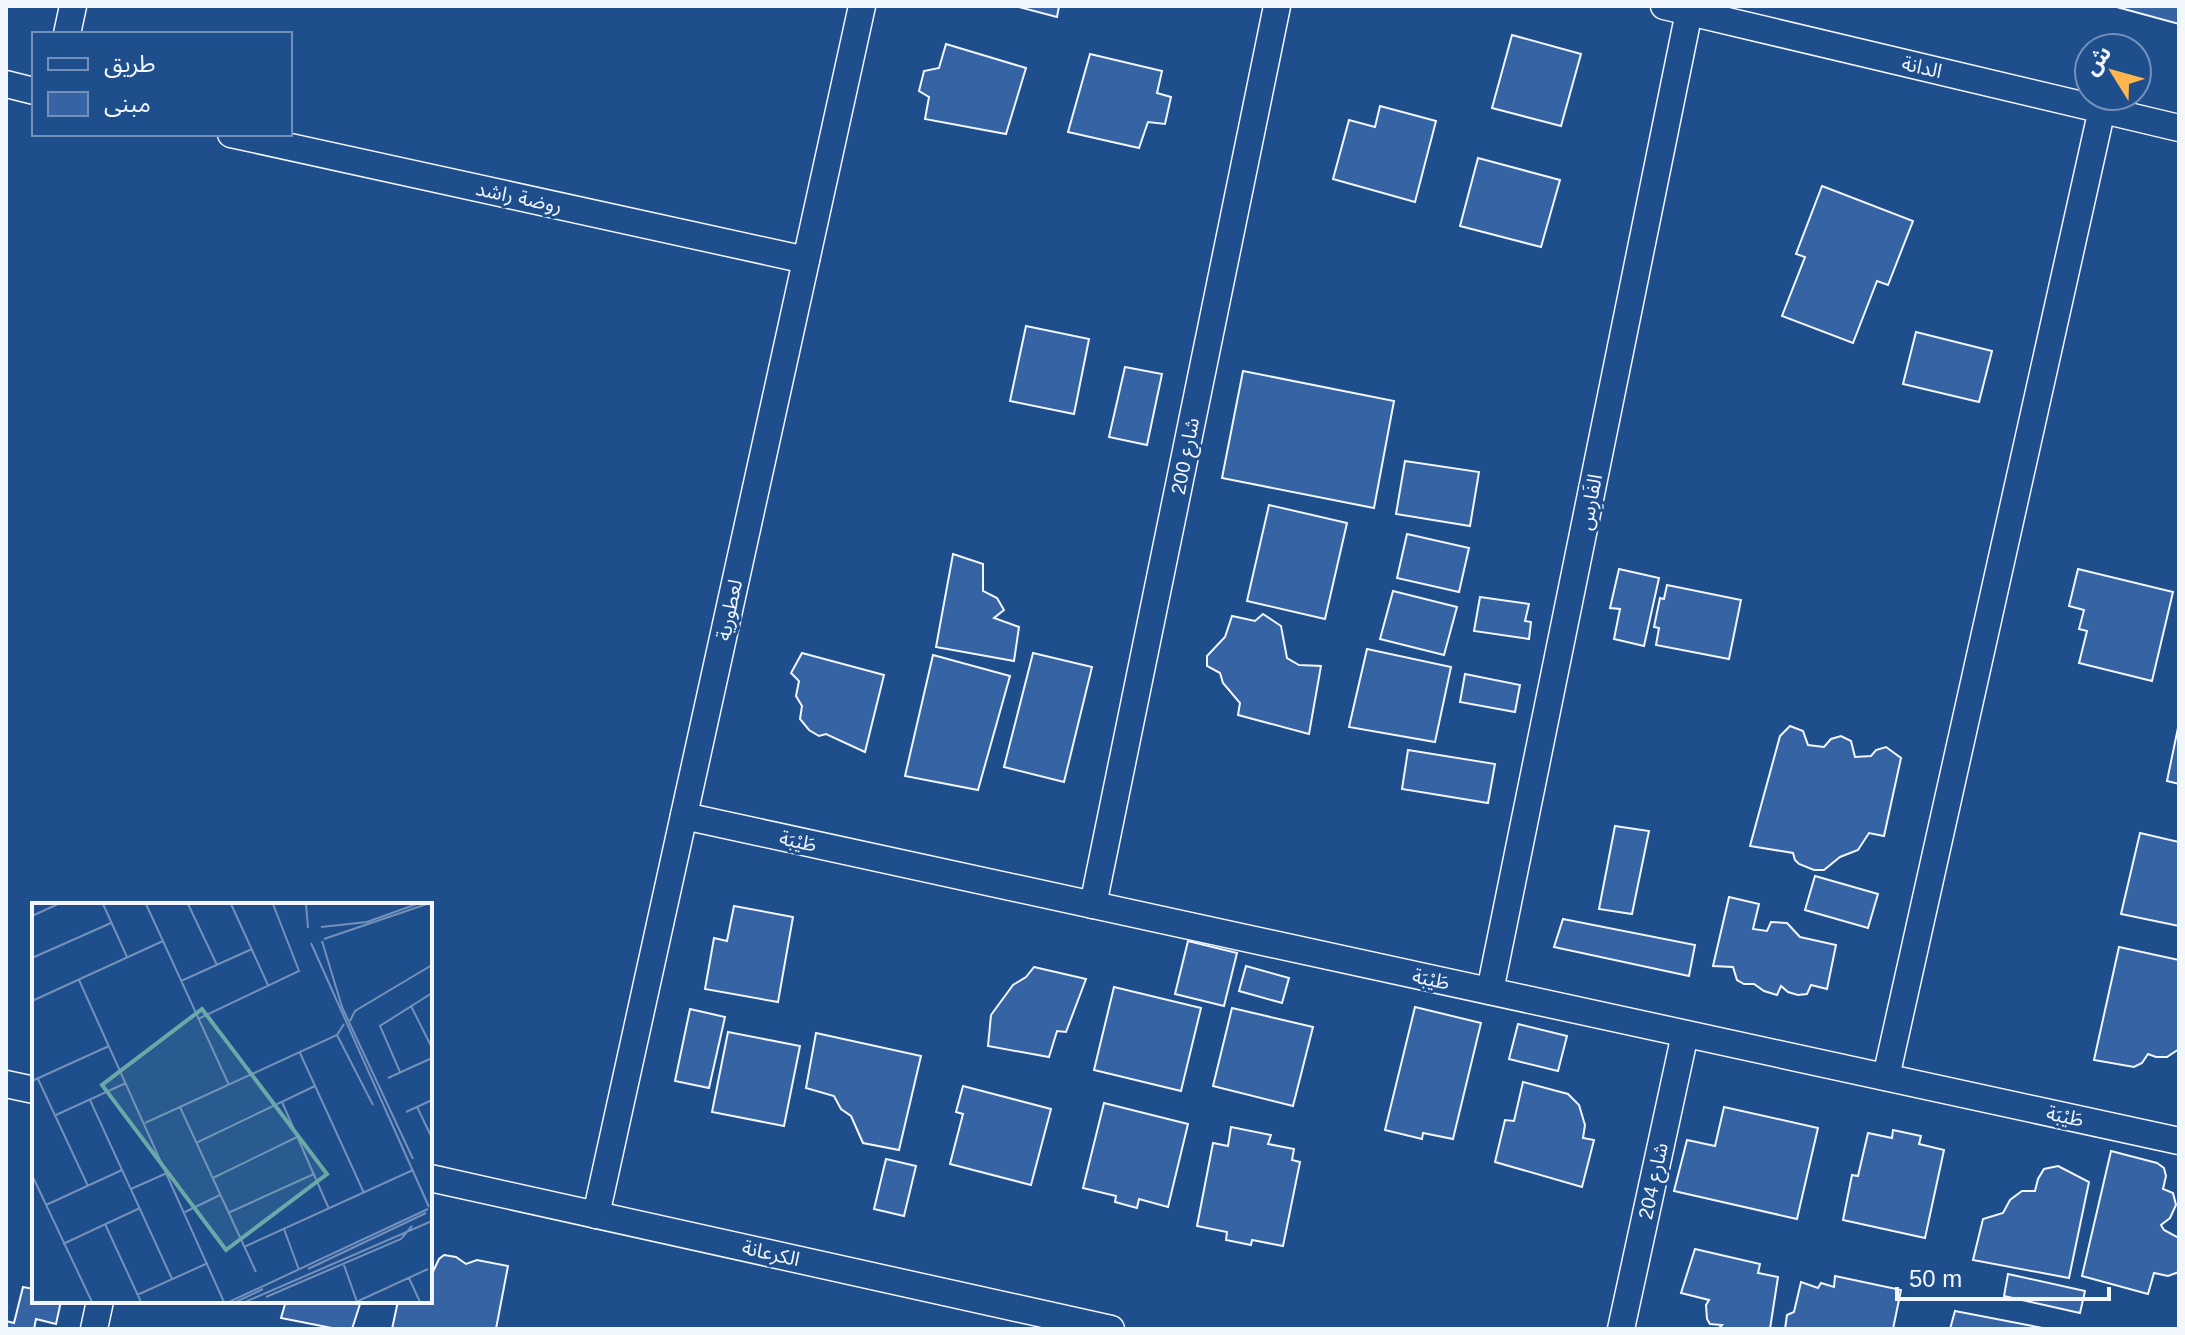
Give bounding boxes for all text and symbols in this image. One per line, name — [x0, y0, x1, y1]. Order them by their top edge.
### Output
legend — [32, 32, 292, 136]
north arrow — [2073, 32, 2153, 112]
text: ش — [2078, 41, 2116, 80]
text: طريق — [104, 50, 156, 79]
street label: الدانة — [1900, 52, 1944, 82]
text: مبنى — [104, 90, 151, 117]
street label: روضة راشد — [474, 177, 564, 218]
street label: شارع 200 — [1167, 416, 1207, 497]
street label: الفَارِس — [1574, 472, 1610, 533]
street label: لعطورية — [712, 578, 747, 643]
street label: طَيْبَة — [777, 826, 819, 856]
inset map — [32, 903, 432, 1303]
street label: طَيْبَة — [1410, 964, 1452, 994]
street label: طَيْبَة — [2044, 1101, 2086, 1131]
street label: شارع 204 — [1634, 1141, 1676, 1222]
street label: الكرعانة — [740, 1236, 802, 1271]
scale bar — [1897, 1251, 2109, 1301]
text: 50 m — [1909, 1265, 1962, 1292]

